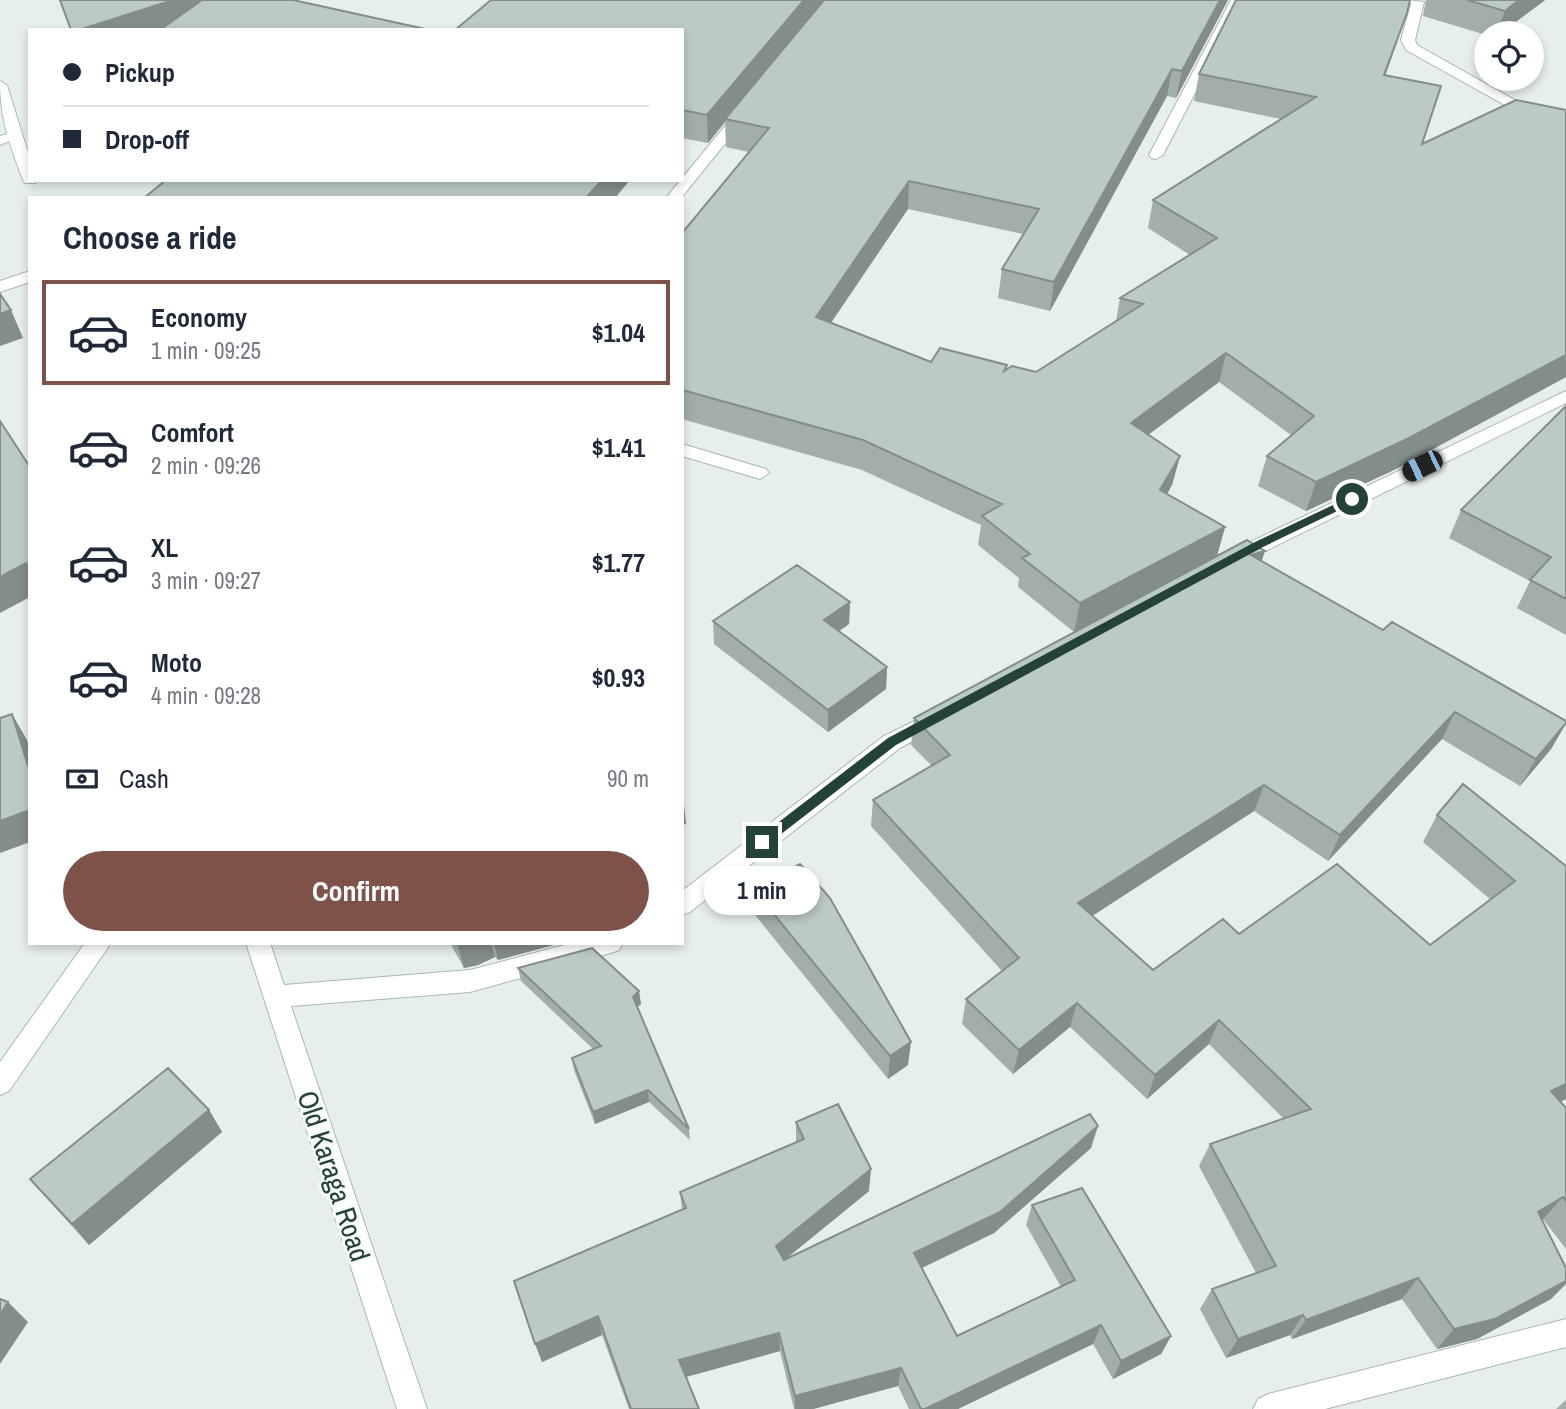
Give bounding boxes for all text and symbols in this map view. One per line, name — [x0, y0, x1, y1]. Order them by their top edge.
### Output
map controls — [1474, 21, 1544, 91]
button: locate — [1474, 21, 1544, 91]
text: Pickup — [105, 55, 175, 90]
text: Drop-off — [105, 122, 189, 157]
text: Choose a ride — [63, 216, 237, 259]
text: Economy — [151, 300, 247, 335]
icon: car — [67, 301, 130, 364]
text: $1.04 — [592, 315, 645, 350]
text: 1 min · 09:25 — [151, 335, 261, 366]
text: Comfort — [151, 415, 234, 450]
icon: car — [67, 416, 130, 479]
text: $1.41 — [592, 430, 645, 465]
car — [1399, 447, 1446, 485]
text: 2 min · 09:26 — [151, 450, 261, 481]
route start — [1336, 483, 1368, 515]
text: XL — [151, 530, 178, 565]
icon: car — [67, 531, 130, 594]
text: $1.77 — [592, 545, 645, 580]
text: 3 min · 09:27 — [151, 565, 261, 596]
text: Moto — [151, 645, 202, 680]
icon: car — [67, 646, 130, 709]
text: $0.93 — [592, 660, 645, 695]
text: 4 min · 09:28 — [151, 680, 261, 711]
icon: cash — [63, 760, 101, 798]
text: Cash — [119, 761, 169, 796]
text: 90 m — [607, 763, 649, 794]
route end — [746, 826, 778, 858]
button: Confirm — [63, 851, 649, 931]
callout: 1 min — [704, 866, 820, 916]
text: 1 min — [737, 875, 787, 906]
street label: Old Karaga Road — [289, 1086, 379, 1266]

